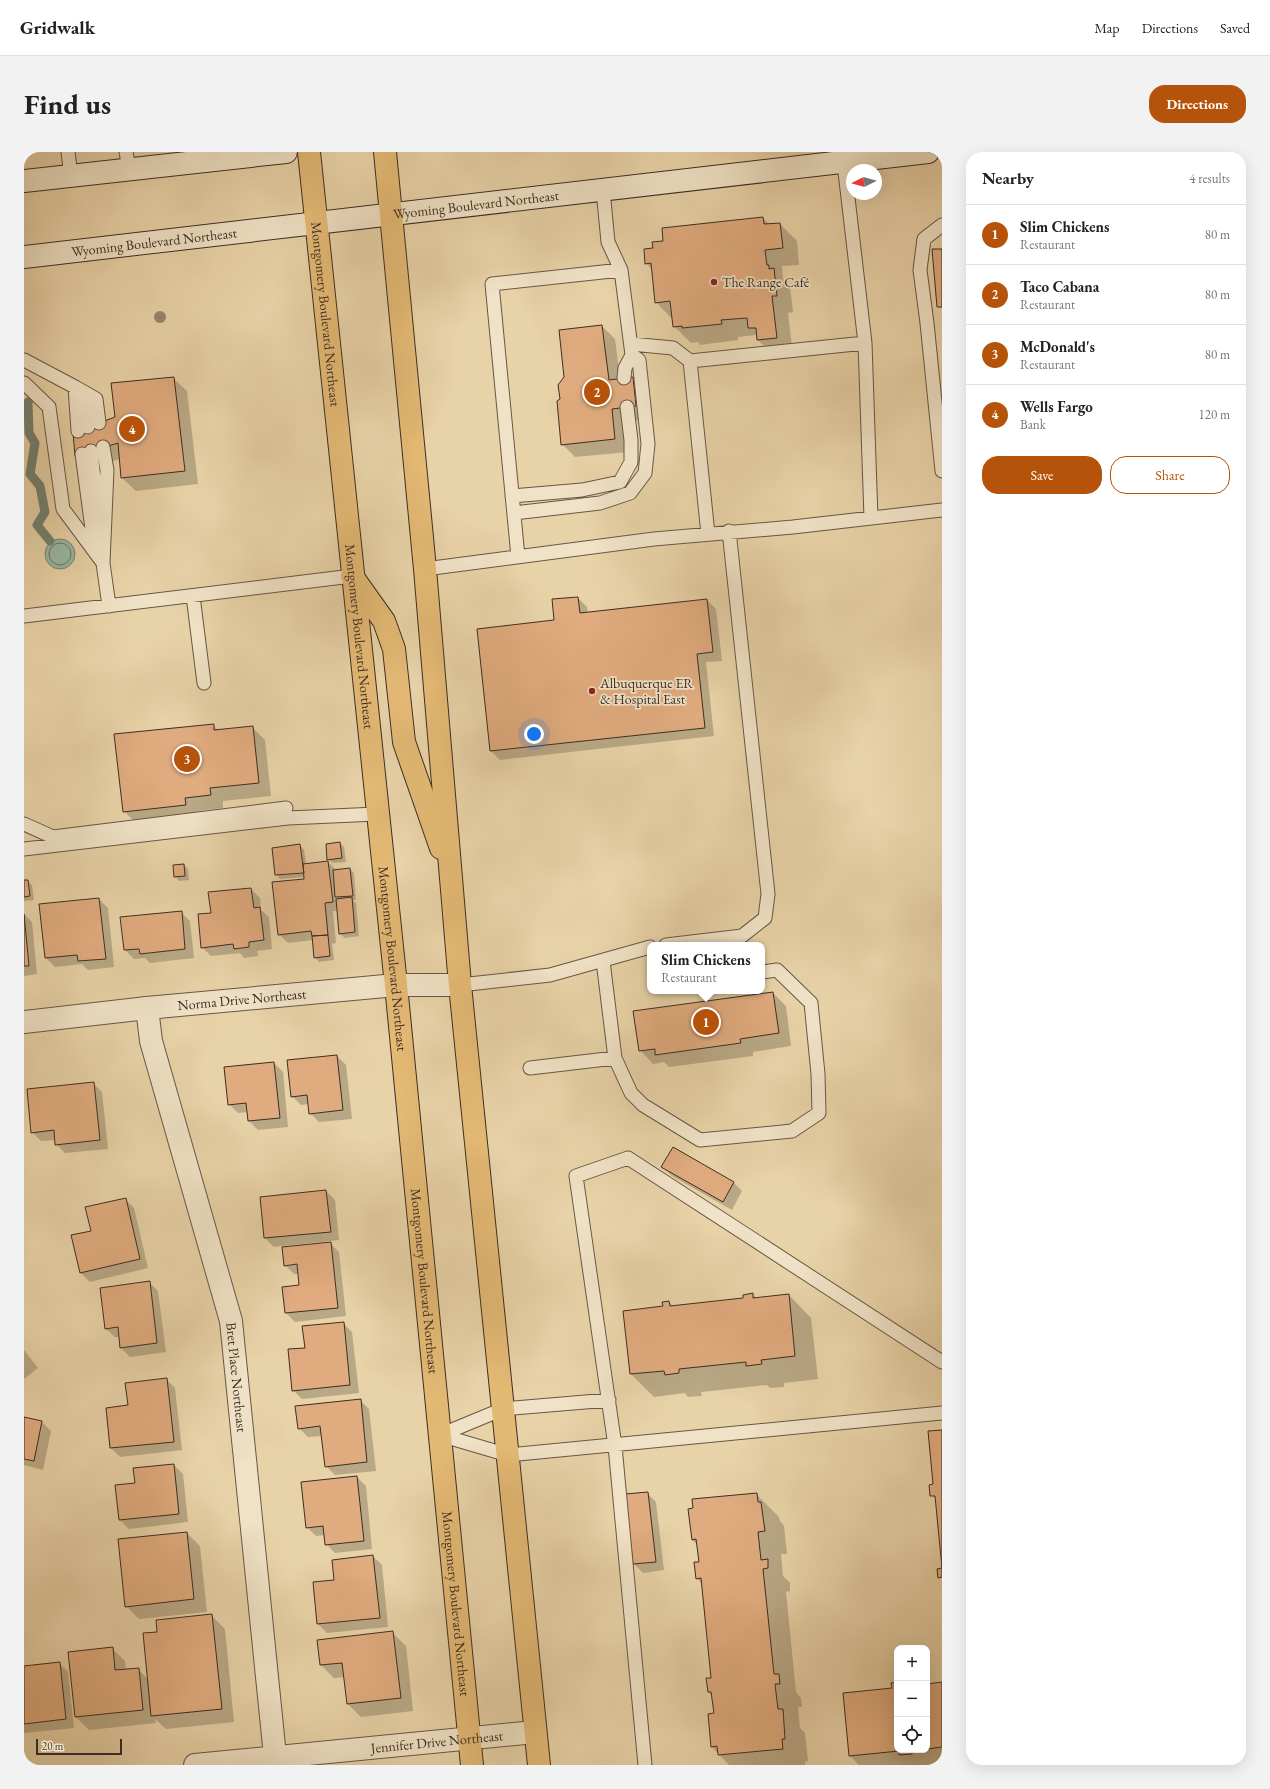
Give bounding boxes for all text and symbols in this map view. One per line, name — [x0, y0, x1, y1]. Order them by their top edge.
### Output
text: Gridwalk — [20, 15, 95, 40]
text: Map — [1094, 19, 1120, 37]
text: Directions — [1142, 19, 1198, 37]
text: Saved — [1220, 19, 1250, 37]
button: Directions — [1149, 85, 1246, 123]
text: Find us — [24, 86, 111, 122]
north arrow — [846, 164, 882, 200]
text: Nearby — [982, 167, 1034, 189]
text: 4 results — [1189, 170, 1230, 187]
street label: Wyoming Boulevard Northeast — [392, 186, 560, 223]
text: Slim Chickens — [1020, 217, 1109, 236]
street label: Montgomery Boulevard Northeast — [307, 221, 345, 408]
street label: Wyoming Boulevard Northeast — [70, 223, 239, 260]
text: 1 — [992, 226, 998, 243]
text: 80 m — [1205, 226, 1230, 243]
text: Restaurant — [1020, 236, 1075, 253]
place label: The Range Café — [722, 273, 810, 291]
marker: The Range Café — [709, 277, 719, 287]
text: Taco Cabana — [1020, 277, 1099, 296]
text: 2 — [992, 286, 998, 303]
text: 80 m — [1205, 286, 1230, 303]
text: Restaurant — [1020, 296, 1075, 313]
text: McDonald's — [1020, 337, 1095, 356]
text: 3 — [992, 346, 998, 363]
text: 80 m — [1205, 346, 1230, 363]
text: Restaurant — [1020, 356, 1075, 373]
pin: 2 — [584, 377, 610, 407]
text: Wells Fargo — [1020, 397, 1093, 416]
text: 4 — [992, 406, 998, 423]
text: 120 m — [1199, 406, 1230, 423]
pin: 4 — [119, 414, 145, 444]
text: Bank — [1020, 416, 1046, 433]
button: Save — [982, 456, 1102, 494]
button: Share — [1110, 456, 1230, 494]
street label: Montgomery Boulevard Northeast — [341, 543, 378, 730]
place label: Albuquerque ER & Hospital East — [599, 674, 694, 708]
marker: Albuquerque ER & Hospital East — [587, 686, 597, 696]
your location — [524, 724, 544, 744]
pin: 3 — [174, 744, 200, 774]
street label: Montgomery Boulevard Northeast — [375, 865, 411, 1053]
popup — [647, 942, 765, 994]
text: Slim Chickens — [661, 950, 751, 969]
text: Restaurant — [661, 969, 716, 986]
street label: Norma Drive Northeast — [177, 984, 308, 1014]
pin: 1 — [693, 1007, 719, 1037]
street label: Montgomery Boulevard Northeast — [407, 1188, 443, 1375]
street label: Bret Place Northeast — [222, 1321, 251, 1434]
street label: Montgomery Boulevard Northeast — [438, 1510, 474, 1698]
map controls — [894, 1645, 930, 1753]
button: + — [894, 1645, 930, 1681]
button: − — [894, 1681, 930, 1717]
button: locate — [894, 1717, 930, 1753]
street label: Jennifer Drive Northeast — [369, 1726, 504, 1757]
scale bar — [36, 1737, 122, 1756]
text: 20 m — [42, 1739, 63, 1753]

